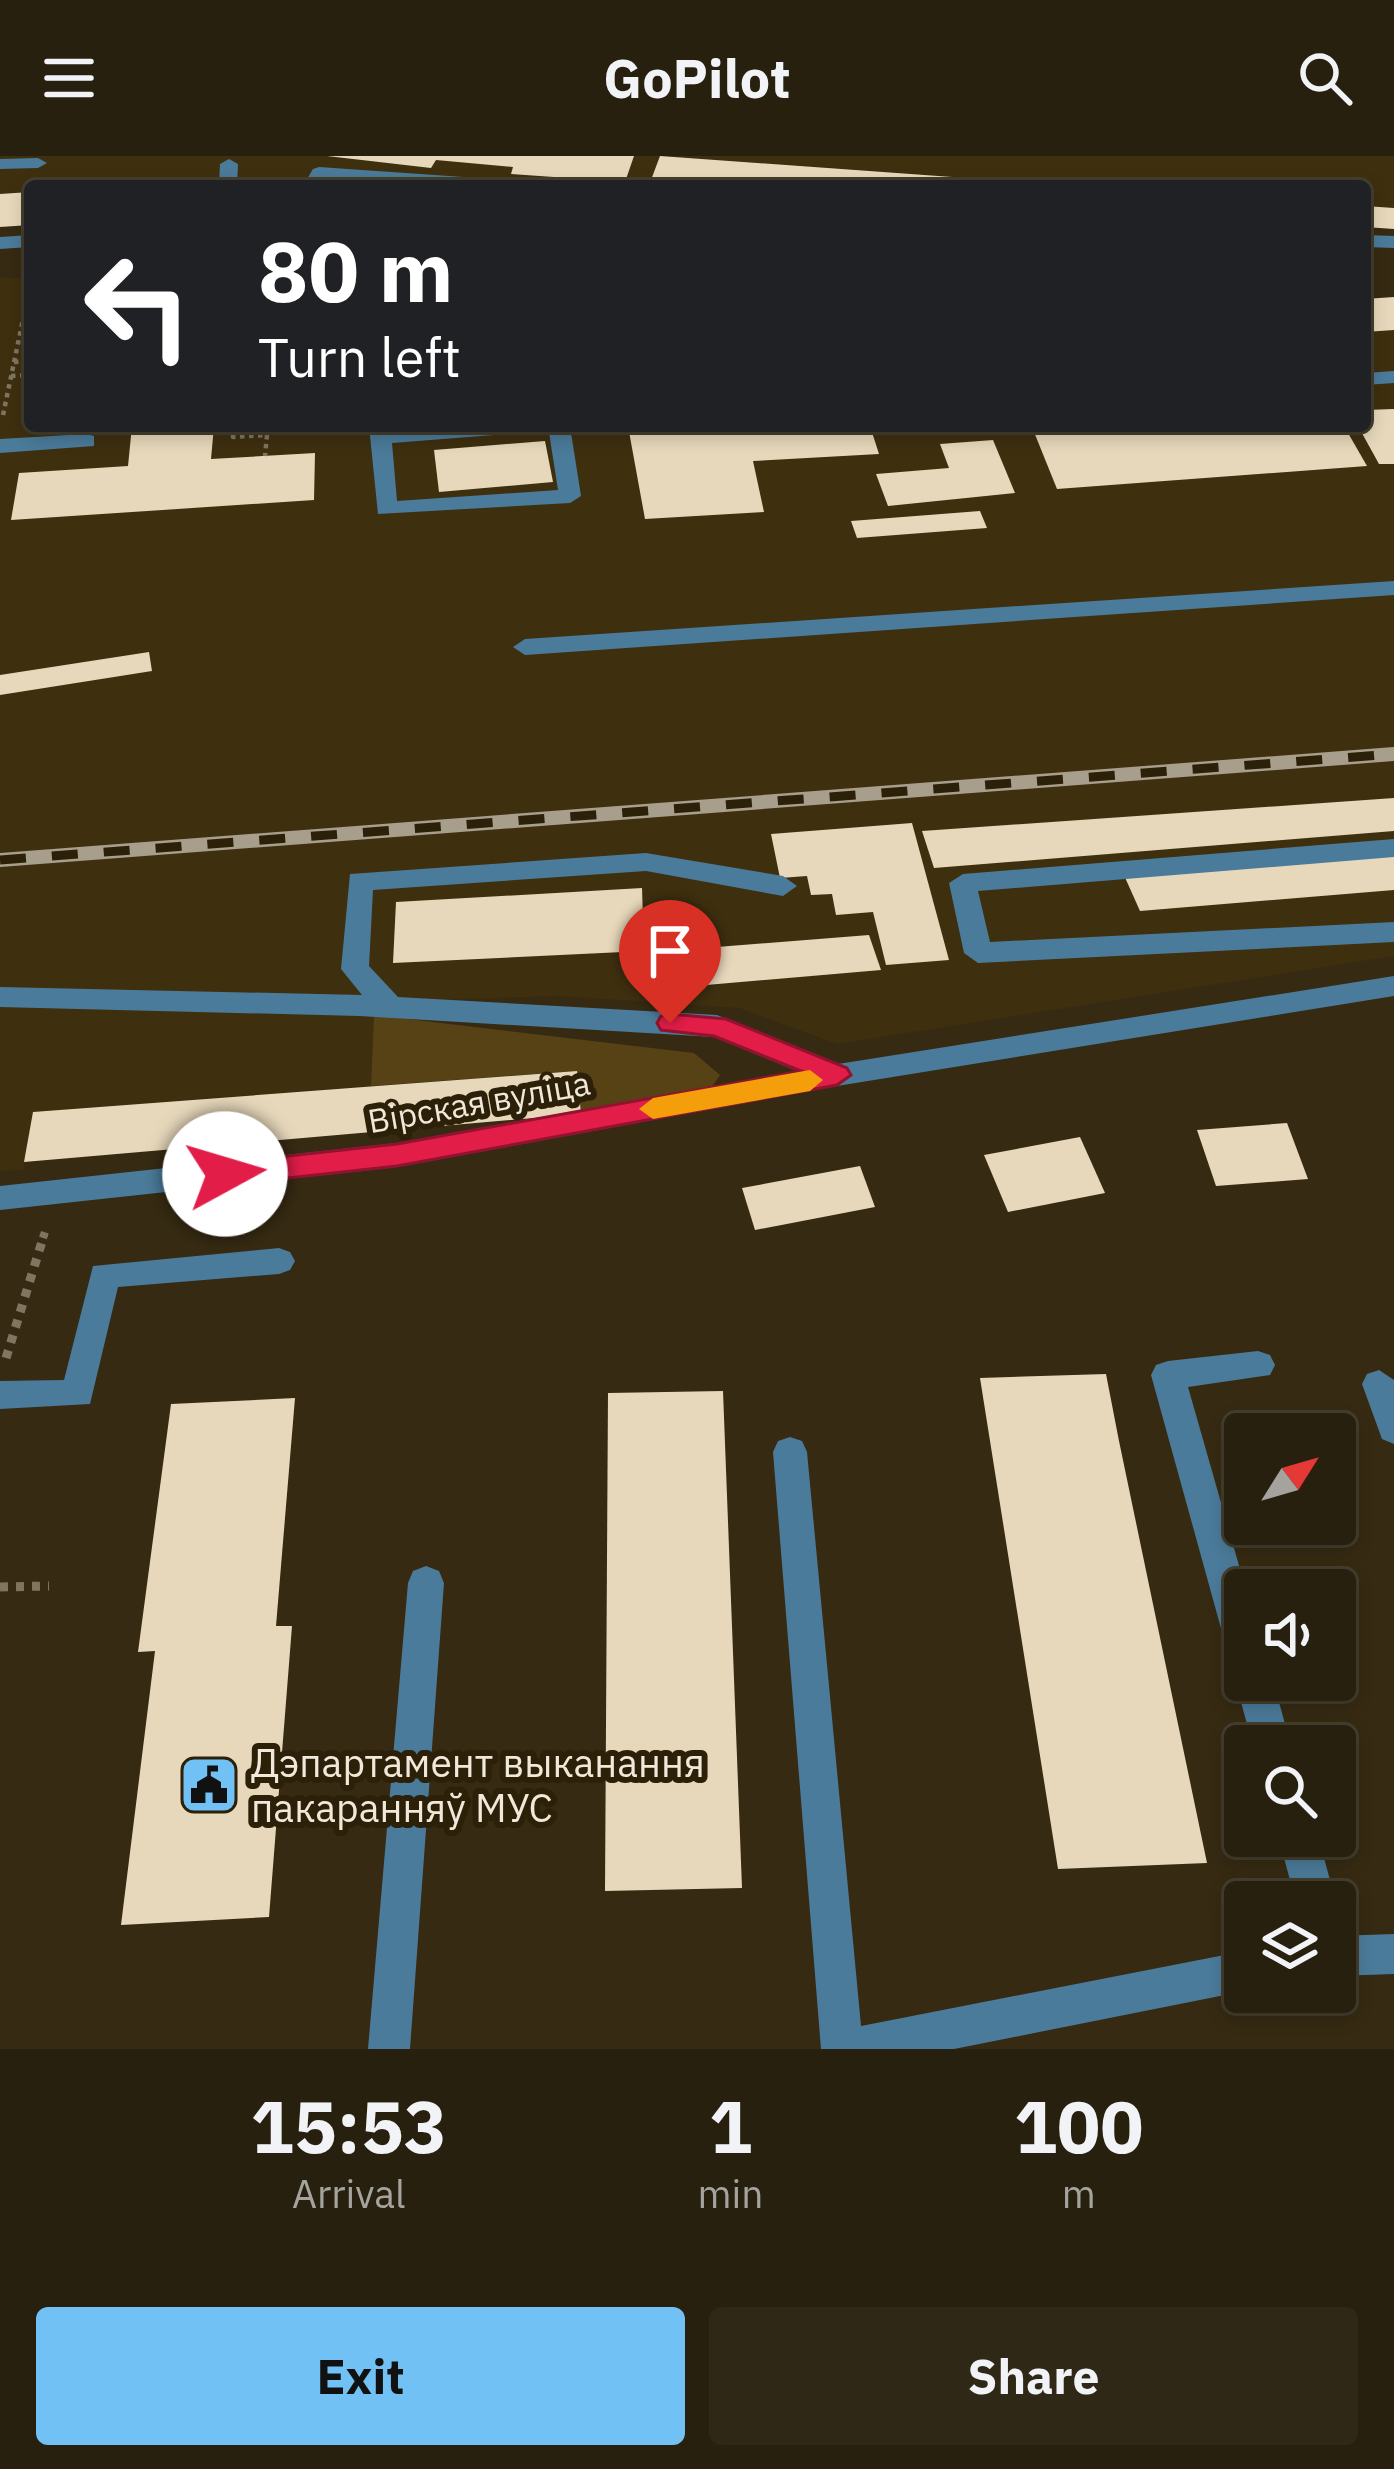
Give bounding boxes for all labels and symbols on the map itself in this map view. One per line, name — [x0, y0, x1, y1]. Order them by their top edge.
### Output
pin — [619, 900, 721, 1023]
street label: Вірская вуліца — [364, 1061, 593, 1142]
position arrow — [162, 1111, 288, 1237]
north arrow — [1224, 1413, 1356, 1545]
place label: Дэпартамент выканання пакаранняў МУС — [251, 1737, 705, 1833]
public building icon: Дэпартамент выканання пакаранняў МУС — [178, 1754, 240, 1816]

